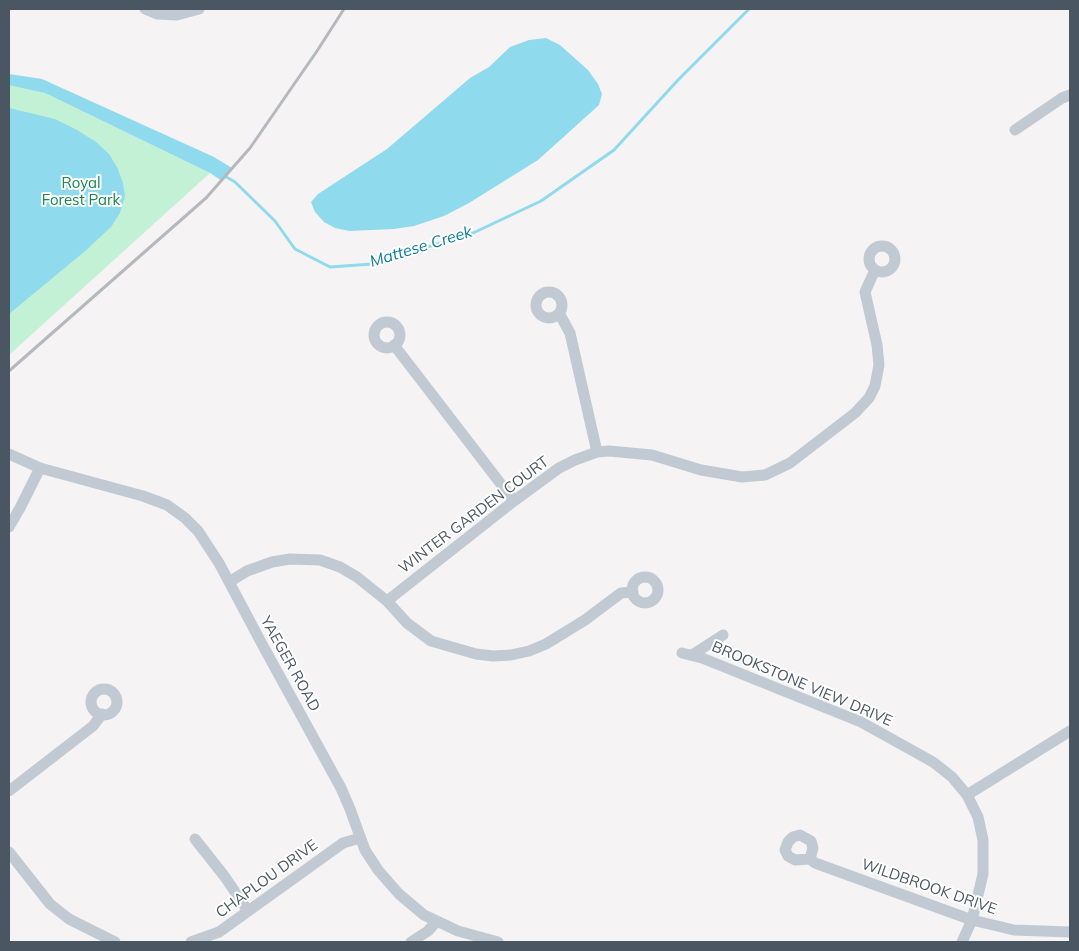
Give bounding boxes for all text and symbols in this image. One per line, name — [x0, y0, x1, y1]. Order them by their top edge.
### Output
park label: Royal Forest Park — [42, 174, 120, 209]
water label: Mattese Creek — [367, 222, 475, 272]
street label: WINTER GARDEN COURT — [395, 453, 553, 577]
street label: YAEGER ROAD — [256, 613, 324, 715]
street label: BROOKSTONE VIEW DRIVE — [709, 638, 895, 730]
street label: CHAPLOU DRIVE — [213, 836, 321, 922]
street label: WILDBROOK DRIVE — [859, 855, 999, 919]

